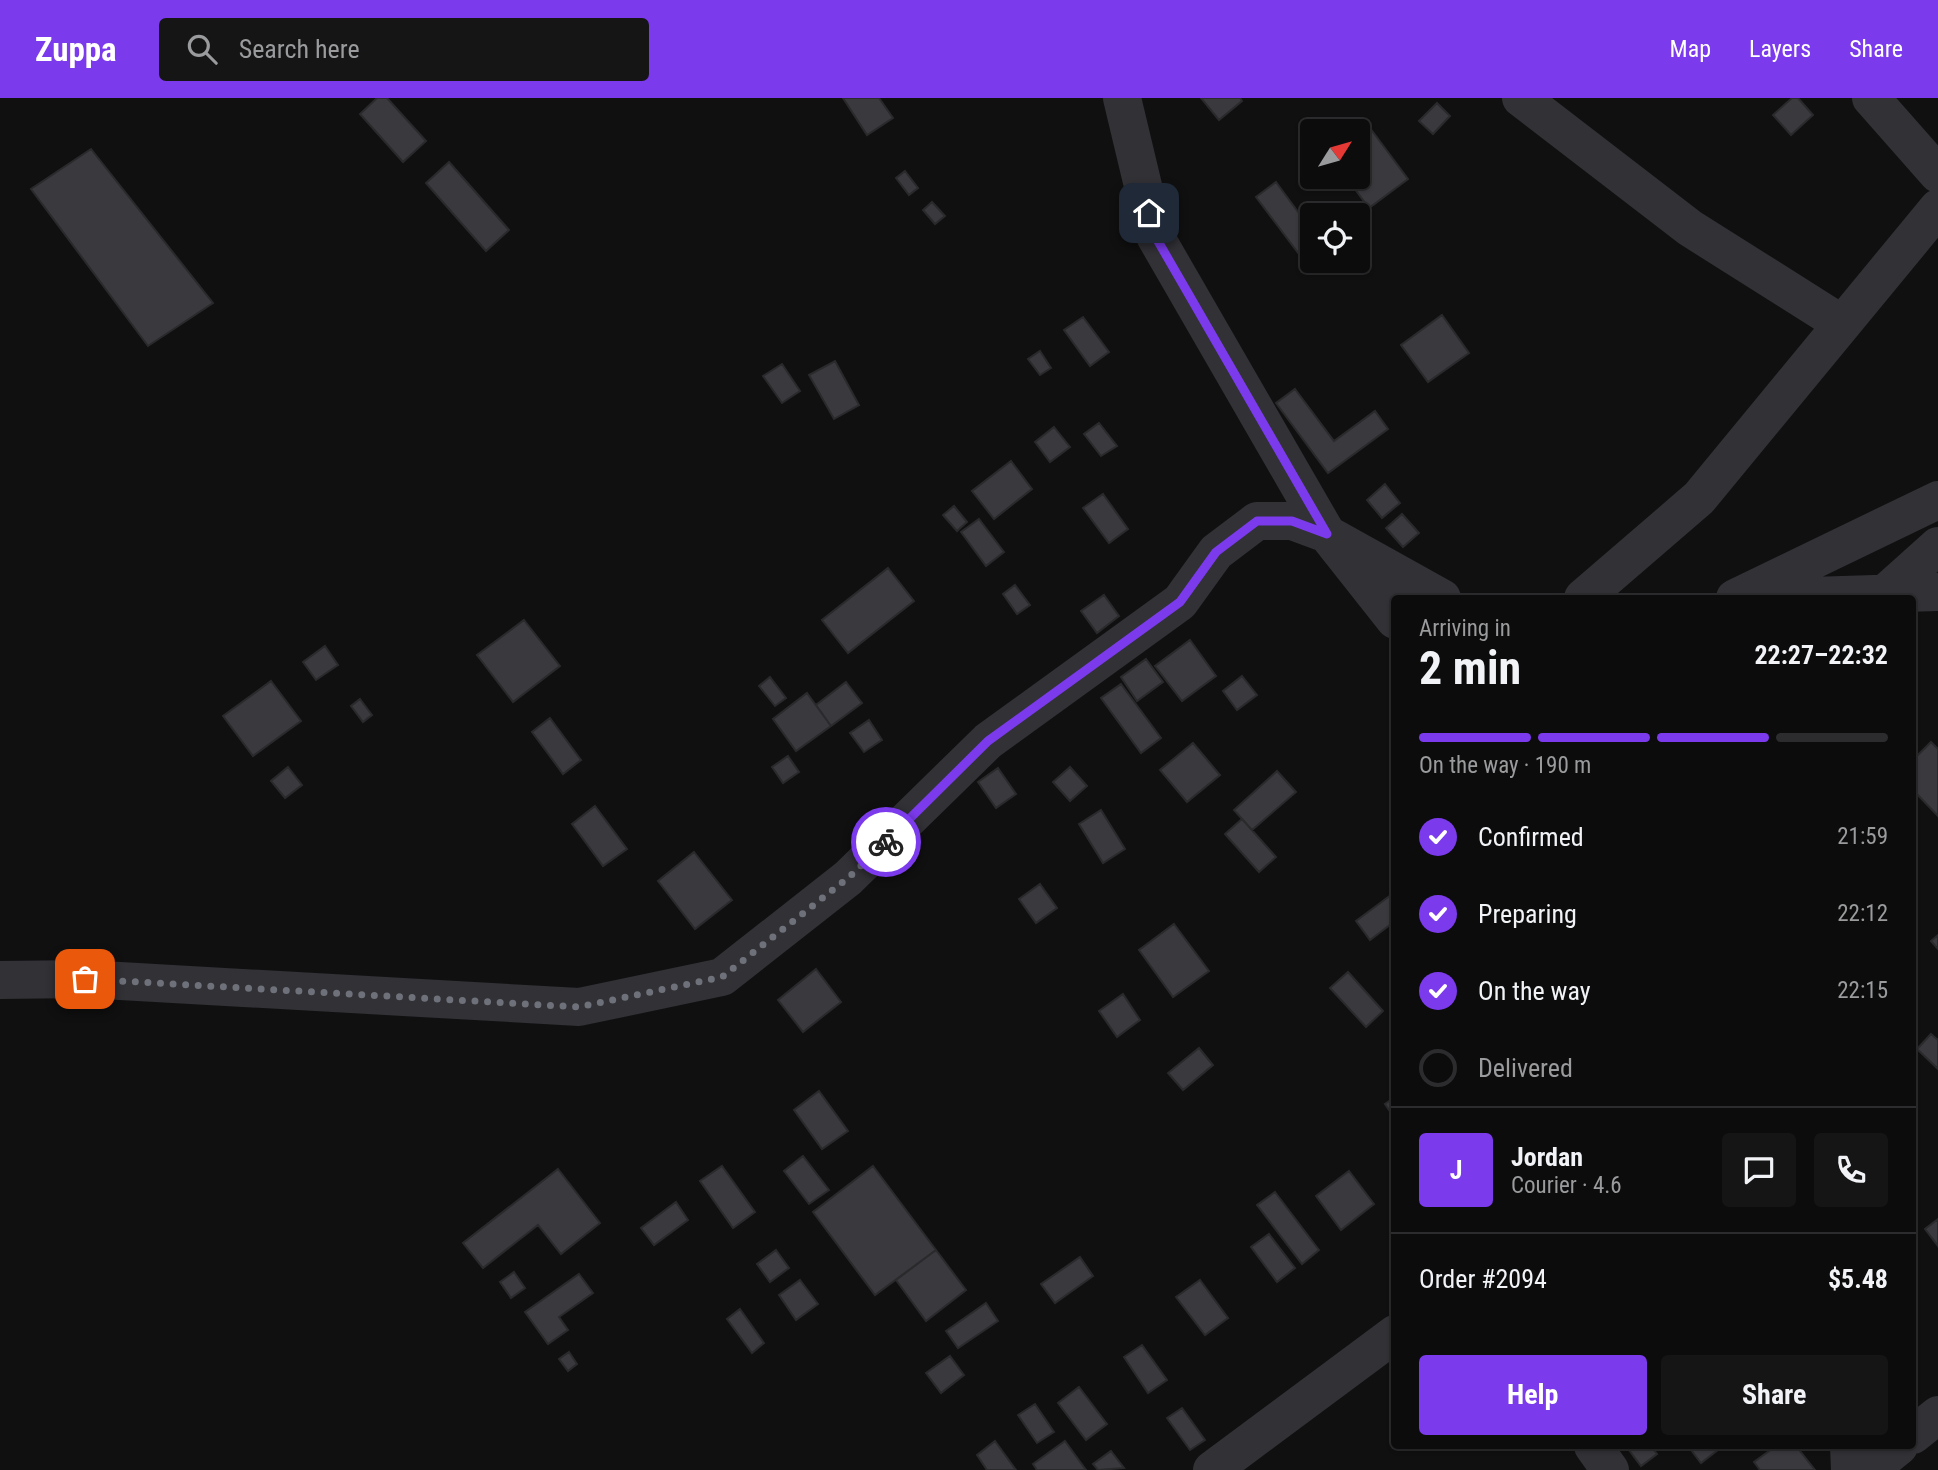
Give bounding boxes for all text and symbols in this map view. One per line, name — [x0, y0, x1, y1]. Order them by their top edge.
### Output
search box — [159, 18, 649, 81]
text: Zuppa — [35, 30, 117, 69]
icon: search — [183, 30, 221, 68]
text: Search here — [239, 34, 360, 64]
text: Map — [1670, 35, 1711, 63]
text: Layers — [1749, 35, 1811, 63]
text: Share — [1849, 35, 1903, 63]
north arrow — [1300, 119, 1370, 189]
map controls — [1300, 119, 1370, 273]
pin — [1119, 183, 1179, 243]
icon: home — [1130, 194, 1168, 232]
button: locate — [1300, 203, 1370, 273]
text: Arriving in — [1419, 615, 1511, 642]
text: 22:27–22:32 — [1754, 640, 1888, 670]
text: 2 min — [1419, 641, 1521, 695]
text: On the way · 190 m — [1419, 752, 1591, 779]
courier — [851, 807, 921, 877]
icon: check — [1419, 818, 1457, 856]
text: Confirmed — [1478, 822, 1584, 852]
icon: bike — [867, 823, 905, 861]
text: 21:59 — [1837, 823, 1888, 850]
icon: check — [1419, 895, 1457, 933]
text: Preparing — [1478, 899, 1577, 929]
text: 22:12 — [1837, 900, 1888, 927]
pin — [55, 949, 115, 1009]
icon: bag — [66, 960, 104, 998]
icon: check — [1419, 972, 1457, 1010]
text: On the way — [1478, 976, 1591, 1006]
text: 22:15 — [1837, 977, 1888, 1004]
text: Delivered — [1478, 1053, 1573, 1083]
button: chat — [1722, 1133, 1796, 1207]
button: phone — [1814, 1133, 1888, 1207]
text: Jordan — [1511, 1142, 1583, 1172]
text: J — [1450, 1155, 1462, 1185]
text: Courier · 4.6 — [1511, 1172, 1622, 1199]
text: Order #2094 — [1419, 1264, 1547, 1294]
text: $5.48 — [1828, 1264, 1888, 1294]
button: Help — [1419, 1355, 1647, 1435]
button: Share — [1661, 1355, 1888, 1435]

